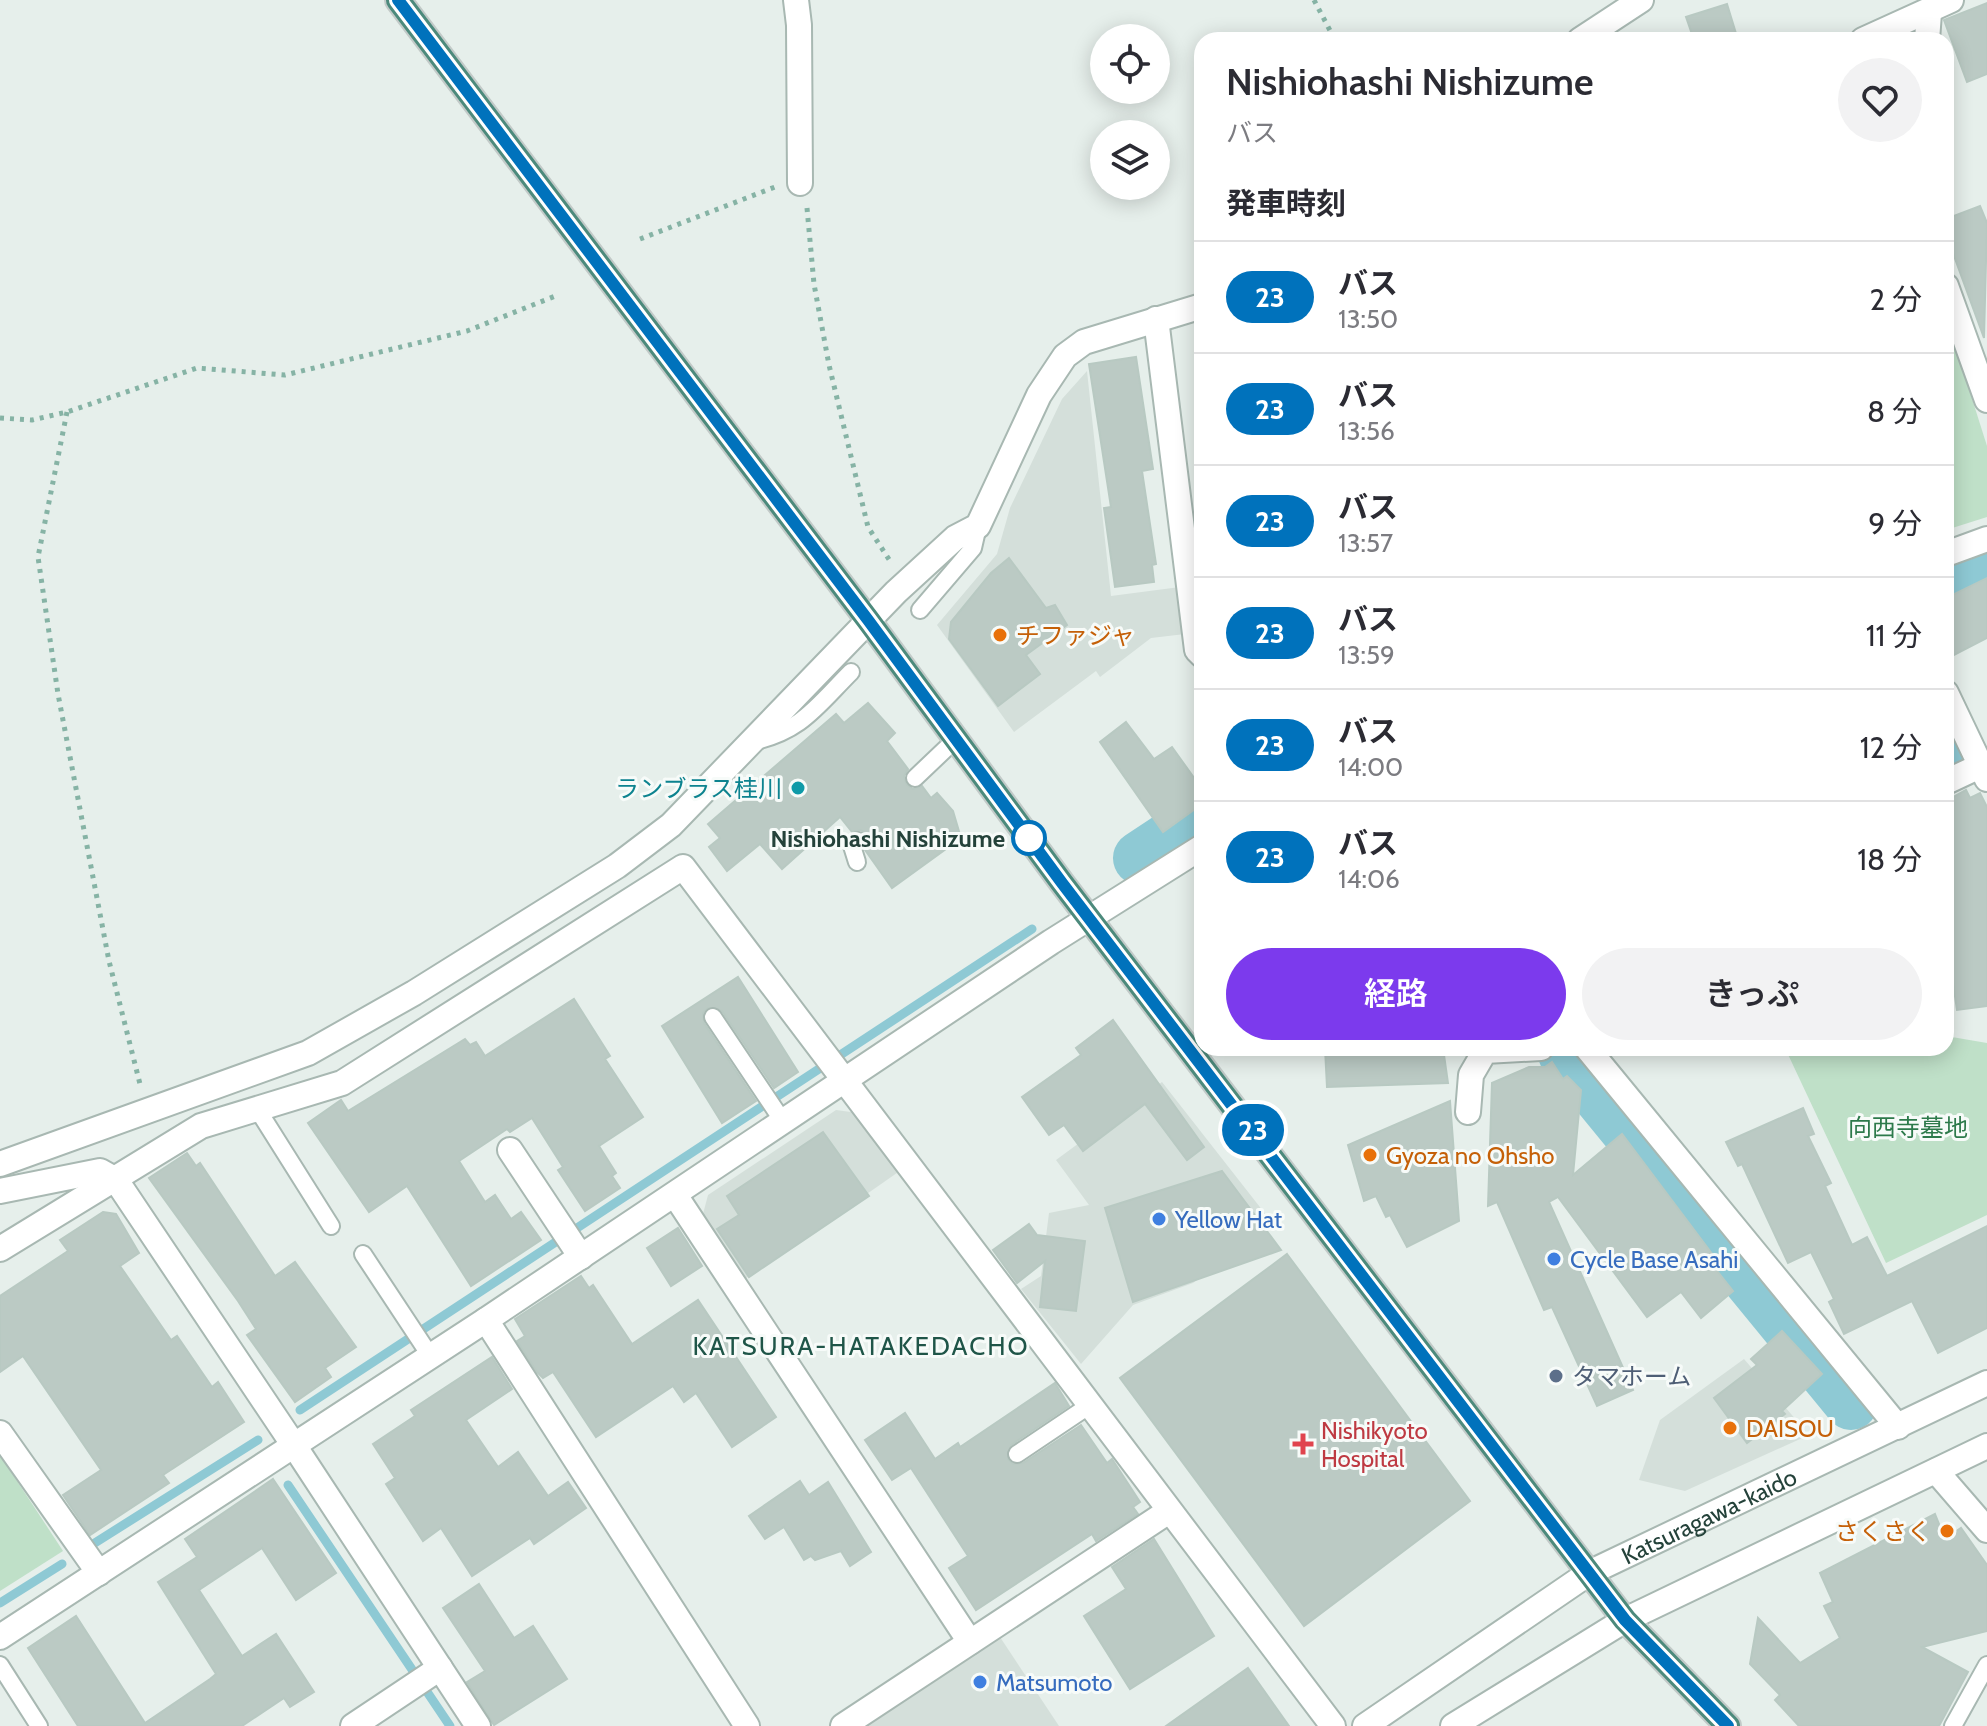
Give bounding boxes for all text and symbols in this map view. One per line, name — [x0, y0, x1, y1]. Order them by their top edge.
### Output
map controls — [1090, 24, 1170, 200]
button: locate — [1090, 24, 1170, 104]
text: Nishiohashi Nishizume — [1226, 58, 1594, 105]
button: heart — [1838, 58, 1922, 142]
text: バス — [1226, 117, 1278, 149]
button: layers — [1090, 120, 1170, 200]
text: 発車時刻 — [1226, 185, 1346, 222]
text: バス — [1338, 265, 1398, 302]
text: 23 — [1255, 280, 1285, 314]
text: 2 分 — [1870, 281, 1922, 318]
text: 13:50 — [1338, 303, 1398, 335]
text: バス — [1338, 377, 1398, 414]
text: 23 — [1255, 392, 1285, 426]
text: 8 分 — [1867, 393, 1922, 430]
text: 13:56 — [1338, 415, 1395, 447]
text: バス — [1338, 489, 1398, 526]
text: 23 — [1255, 504, 1285, 538]
text: 9 分 — [1868, 505, 1922, 542]
text: 13:57 — [1338, 527, 1393, 559]
text: バス — [1338, 601, 1398, 638]
text: 23 — [1255, 616, 1285, 650]
text: 11 分 — [1866, 617, 1922, 654]
place label: チファジャ — [1016, 621, 1135, 650]
marker: チファジャ — [991, 626, 1009, 644]
text: 13:59 — [1338, 639, 1395, 671]
text: バス — [1338, 713, 1398, 750]
text: 23 — [1255, 728, 1285, 762]
text: 12 分 — [1860, 729, 1922, 766]
text: 14:00 — [1338, 751, 1403, 783]
place label: ランブラス桂川 — [615, 774, 782, 803]
marker: ランブラス桂川 — [789, 779, 807, 797]
marker: Nishiohashi Nishizume — [1012, 821, 1046, 855]
place label: Nishiohashi Nishizume — [771, 824, 1005, 853]
text: バス — [1338, 825, 1398, 862]
text: 23 — [1255, 840, 1285, 874]
text: 18 分 — [1857, 841, 1922, 878]
text: 14:06 — [1338, 863, 1400, 895]
button: 経路 — [1226, 948, 1566, 1040]
button: きっぷ — [1582, 948, 1922, 1040]
line badge: 23 — [1217, 1104, 1289, 1156]
text: 23 — [1238, 1113, 1268, 1147]
park label: 向西寺墓地 — [1848, 1113, 1968, 1142]
place label: Gyoza no Ohsho — [1386, 1141, 1554, 1170]
marker: Gyoza no Ohsho — [1361, 1146, 1379, 1164]
place label: Yellow Hat — [1174, 1205, 1282, 1234]
marker: Yellow Hat — [1150, 1210, 1168, 1228]
place label: Cycle Base Asahi — [1570, 1245, 1738, 1274]
marker: Cycle Base Asahi — [1545, 1250, 1563, 1268]
district label: KATSURA-HATAKEDACHO — [692, 1330, 1030, 1362]
place label: タマホーム — [1572, 1362, 1691, 1391]
marker: タマホーム — [1547, 1367, 1565, 1385]
place label: DAISOU — [1746, 1414, 1834, 1443]
place label: Nishikyoto Hospital — [1321, 1416, 1428, 1473]
marker: DAISOU — [1721, 1419, 1739, 1437]
marker: Nishikyoto Hospital — [1292, 1433, 1314, 1455]
street label: Katsuragawa-kaido — [1617, 1462, 1801, 1570]
place label: さくさく — [1835, 1517, 1931, 1546]
marker: さくさく — [1938, 1522, 1956, 1540]
place label: Matsumoto — [996, 1668, 1113, 1697]
marker: Matsumoto — [971, 1673, 989, 1691]

